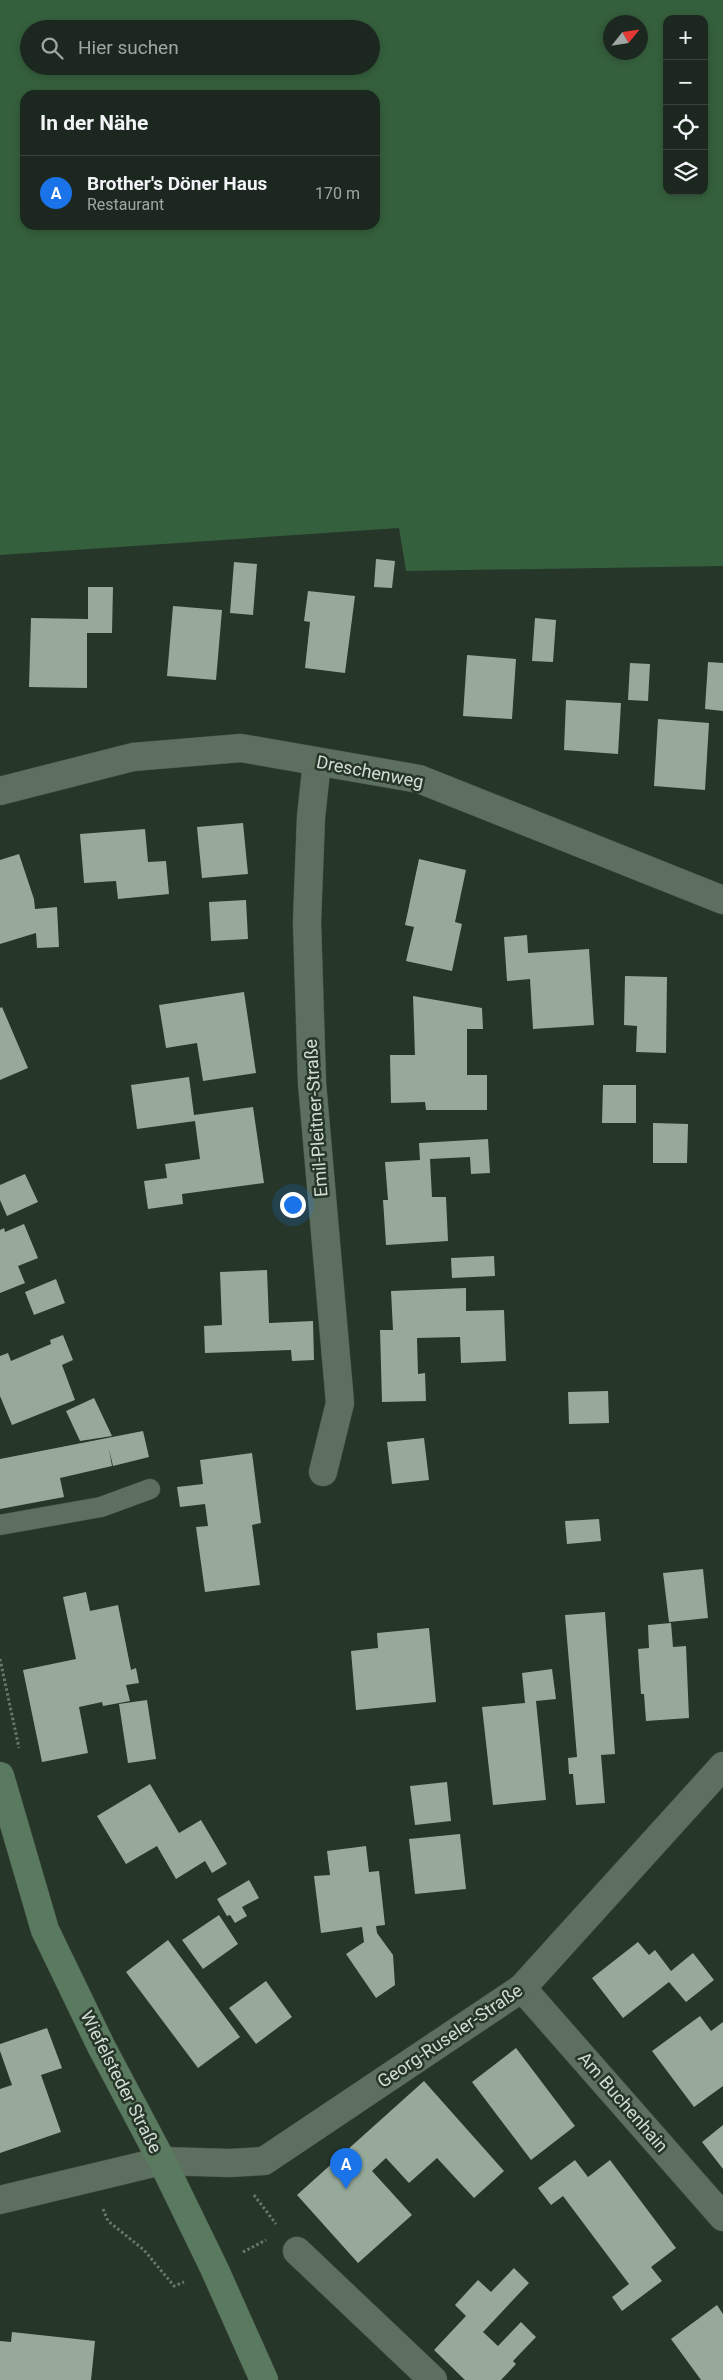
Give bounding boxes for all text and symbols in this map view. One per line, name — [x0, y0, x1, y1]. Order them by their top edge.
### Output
north arrow — [603, 15, 648, 60]
map controls — [663, 15, 708, 195]
button: + — [663, 15, 708, 60]
search box — [20, 20, 380, 75]
icon: search — [38, 34, 66, 62]
text: Hier suchen — [78, 36, 179, 59]
button: − — [663, 60, 708, 105]
button: locate — [663, 105, 708, 150]
text: In der Nähe — [40, 111, 148, 135]
button: layers — [663, 150, 708, 195]
text: Brother's Döner Haus — [87, 172, 267, 195]
text: A — [51, 184, 61, 203]
text: 170 m — [315, 184, 360, 203]
text: Restaurant — [87, 195, 164, 214]
street label: Dreschenweg — [315, 751, 425, 792]
street label: Emil-Pleitner-Straße — [300, 1038, 331, 1198]
your location — [280, 1192, 306, 1218]
street label: Georg-Ruseler-Straße — [373, 1979, 526, 2092]
street label: Wiefelsteder Straße — [76, 2007, 166, 2157]
street label: Am Buchenhain — [574, 2047, 673, 2156]
pin: A — [330, 2148, 362, 2189]

